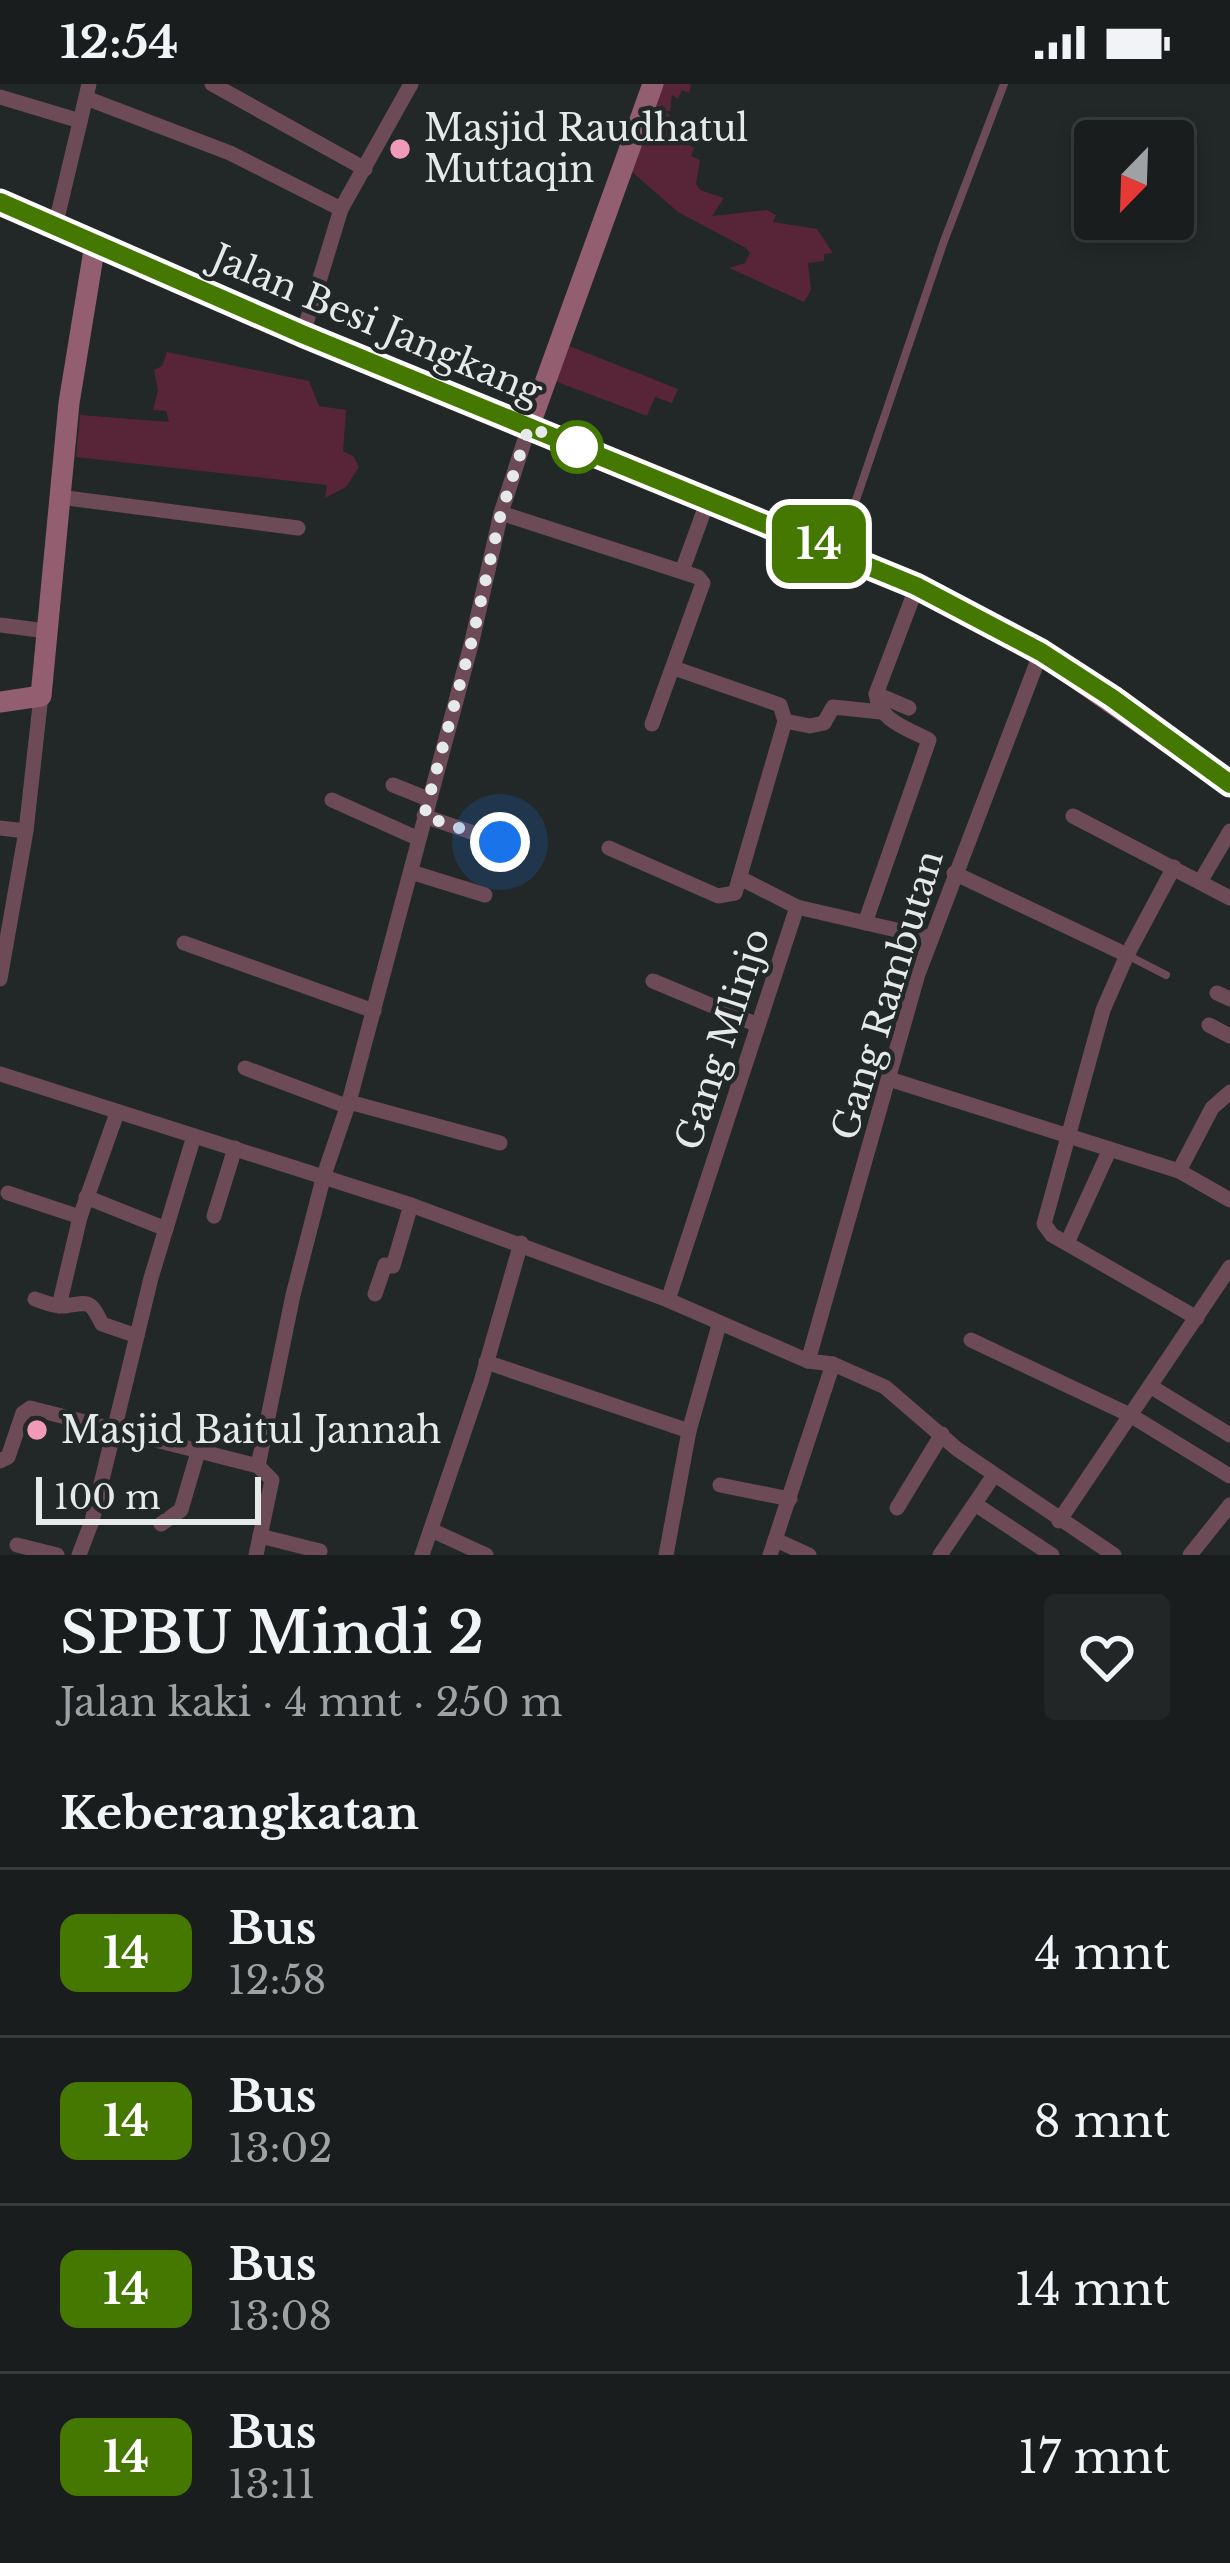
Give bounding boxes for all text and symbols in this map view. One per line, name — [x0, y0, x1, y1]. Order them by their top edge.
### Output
text: 12:54 — [60, 14, 178, 70]
place label: Masjid Raudhatul Muttaqin — [424, 106, 748, 192]
north arrow — [1074, 120, 1194, 240]
map controls — [1074, 120, 1194, 240]
marker: Masjid Raudhatul Muttaqin — [387, 136, 413, 162]
street label: Jalan Besi Jangkang — [201, 233, 549, 415]
unlabelled marker — [552, 422, 602, 472]
line badge: 14 — [765, 505, 873, 583]
text: 14 — [796, 518, 842, 570]
your location — [470, 812, 530, 872]
street label: Gang Rambutan — [822, 845, 953, 1145]
street label: Gang Mlinjo — [666, 923, 779, 1156]
place label: Masjid Baitul Jannah — [61, 1408, 441, 1453]
marker: Masjid Baitul Jannah — [24, 1417, 50, 1443]
scale bar — [36, 1471, 261, 1524]
text: 100 m — [54, 1477, 161, 1518]
button: heart — [1044, 1594, 1170, 1720]
text: SPBU Mindi 2 — [60, 1598, 484, 1668]
text: Jalan kaki · 4 mnt · 250 m — [60, 1678, 563, 1727]
text: Keberangkatan — [60, 1785, 419, 1841]
text: Bus — [228, 1900, 316, 1956]
text: 4 mnt — [1034, 1925, 1170, 1981]
text: 14 — [103, 1927, 149, 1979]
text: 12:58 — [228, 1956, 326, 2005]
text: Bus — [228, 2068, 316, 2124]
text: 8 mnt — [1034, 2093, 1170, 2149]
text: 14 — [103, 2095, 149, 2147]
text: 13:02 — [228, 2124, 332, 2173]
text: Bus — [228, 2236, 316, 2292]
text: 14 mnt — [1014, 2261, 1170, 2317]
text: 14 — [103, 2263, 149, 2315]
text: 13:08 — [228, 2292, 332, 2341]
text: Bus — [228, 2404, 316, 2460]
text: 17 mnt — [1018, 2429, 1170, 2485]
text: 14 — [103, 2431, 149, 2483]
text: 13:11 — [228, 2460, 315, 2509]

